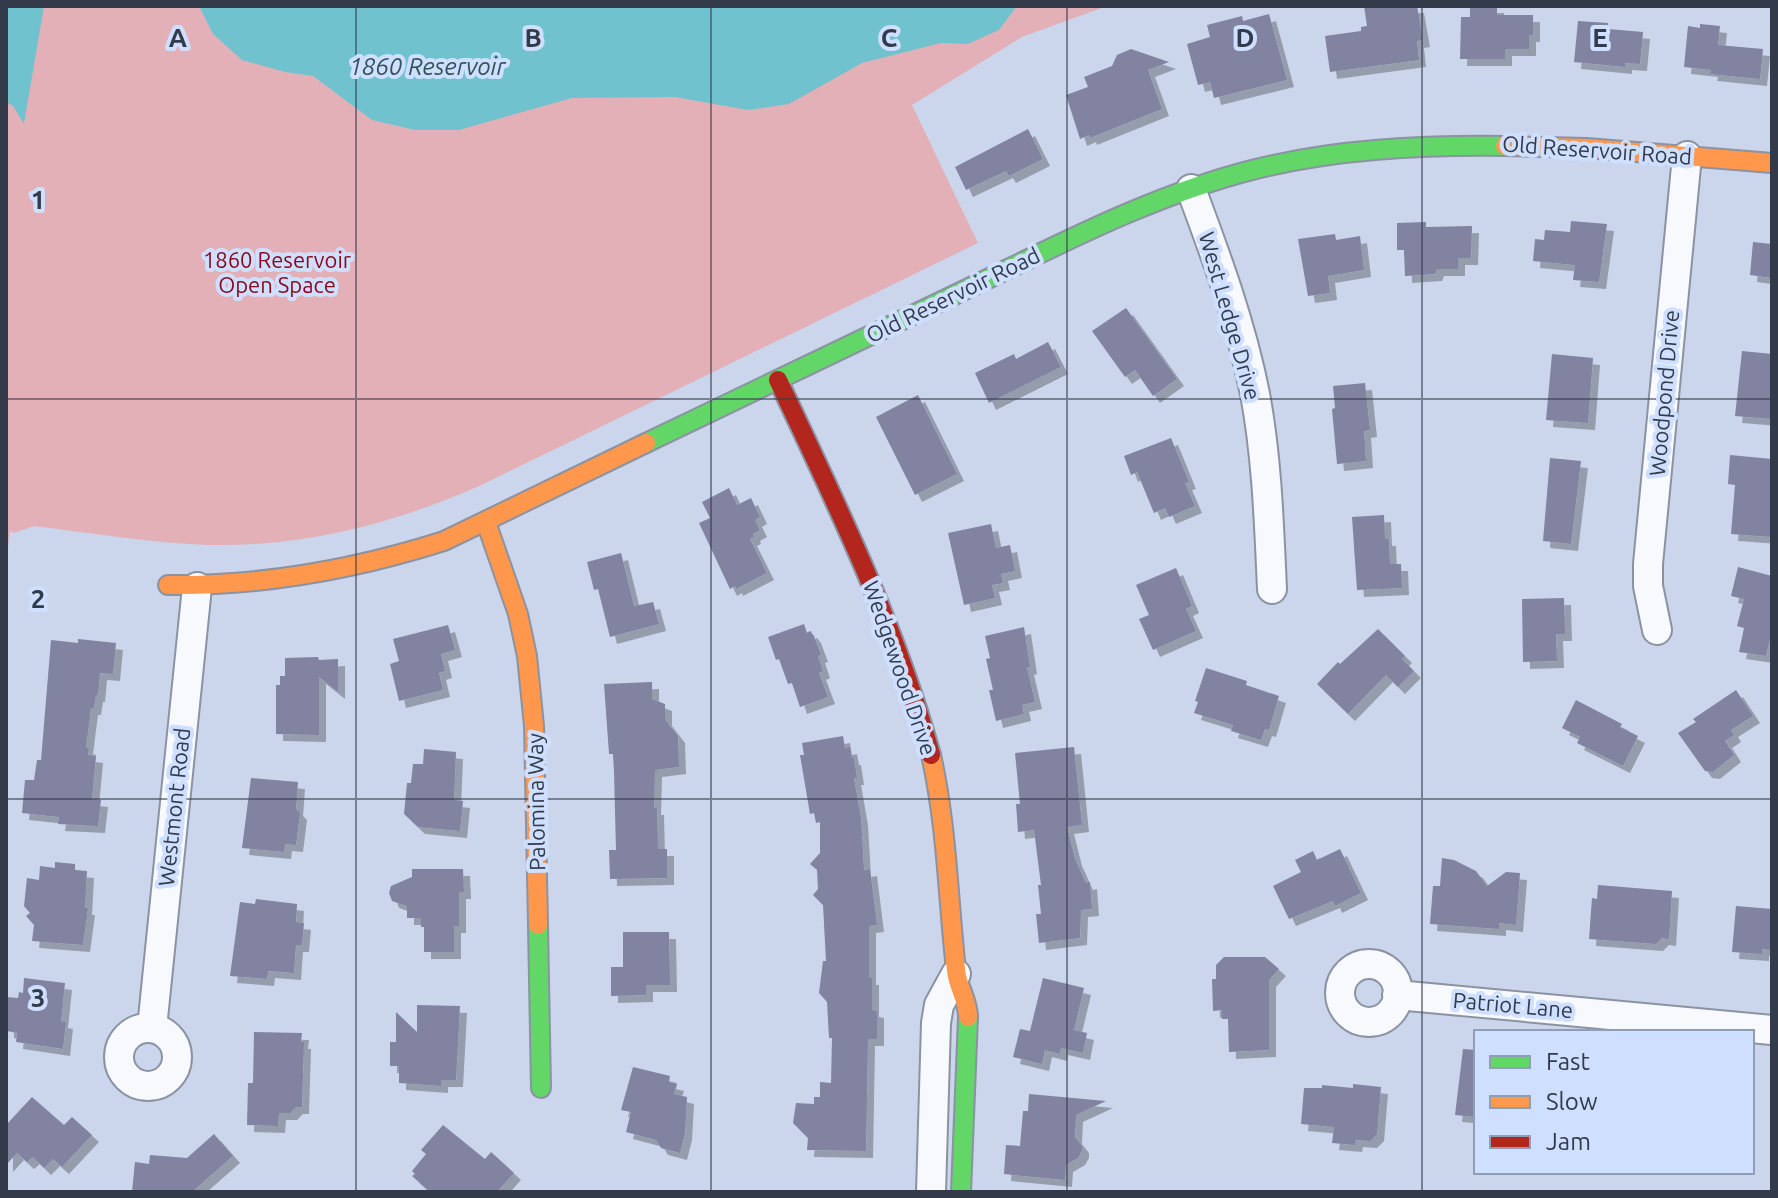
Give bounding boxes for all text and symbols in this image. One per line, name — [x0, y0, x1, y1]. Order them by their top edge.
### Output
text: A — [169, 23, 188, 52]
text: B — [524, 23, 542, 52]
text: C — [881, 23, 898, 52]
text: D — [1236, 23, 1254, 52]
text: E — [1592, 23, 1608, 52]
water label: 1860 Reservoir — [348, 53, 506, 80]
street label: Old Reservoir Road — [1501, 130, 1693, 169]
text: 1 — [31, 185, 45, 214]
street label: West Ledge Drive — [1195, 229, 1266, 403]
street label: Old Reservoir Road — [862, 242, 1044, 347]
park label: 1860 Reservoir Open Space — [203, 247, 352, 297]
street label: Woodpond Drive — [1644, 309, 1683, 477]
street label: Wedgewood Drive — [859, 577, 942, 758]
text: 2 — [31, 584, 45, 613]
street label: Westmont Road — [153, 726, 194, 887]
street label: Palomina Way — [522, 732, 549, 871]
text: 3 — [31, 983, 45, 1012]
street label: Patriot Lane — [1452, 987, 1574, 1022]
legend — [1474, 1030, 1754, 1174]
text: Fast — [1546, 1048, 1590, 1075]
text: Slow — [1546, 1088, 1598, 1115]
text: Jam — [1546, 1128, 1591, 1155]

